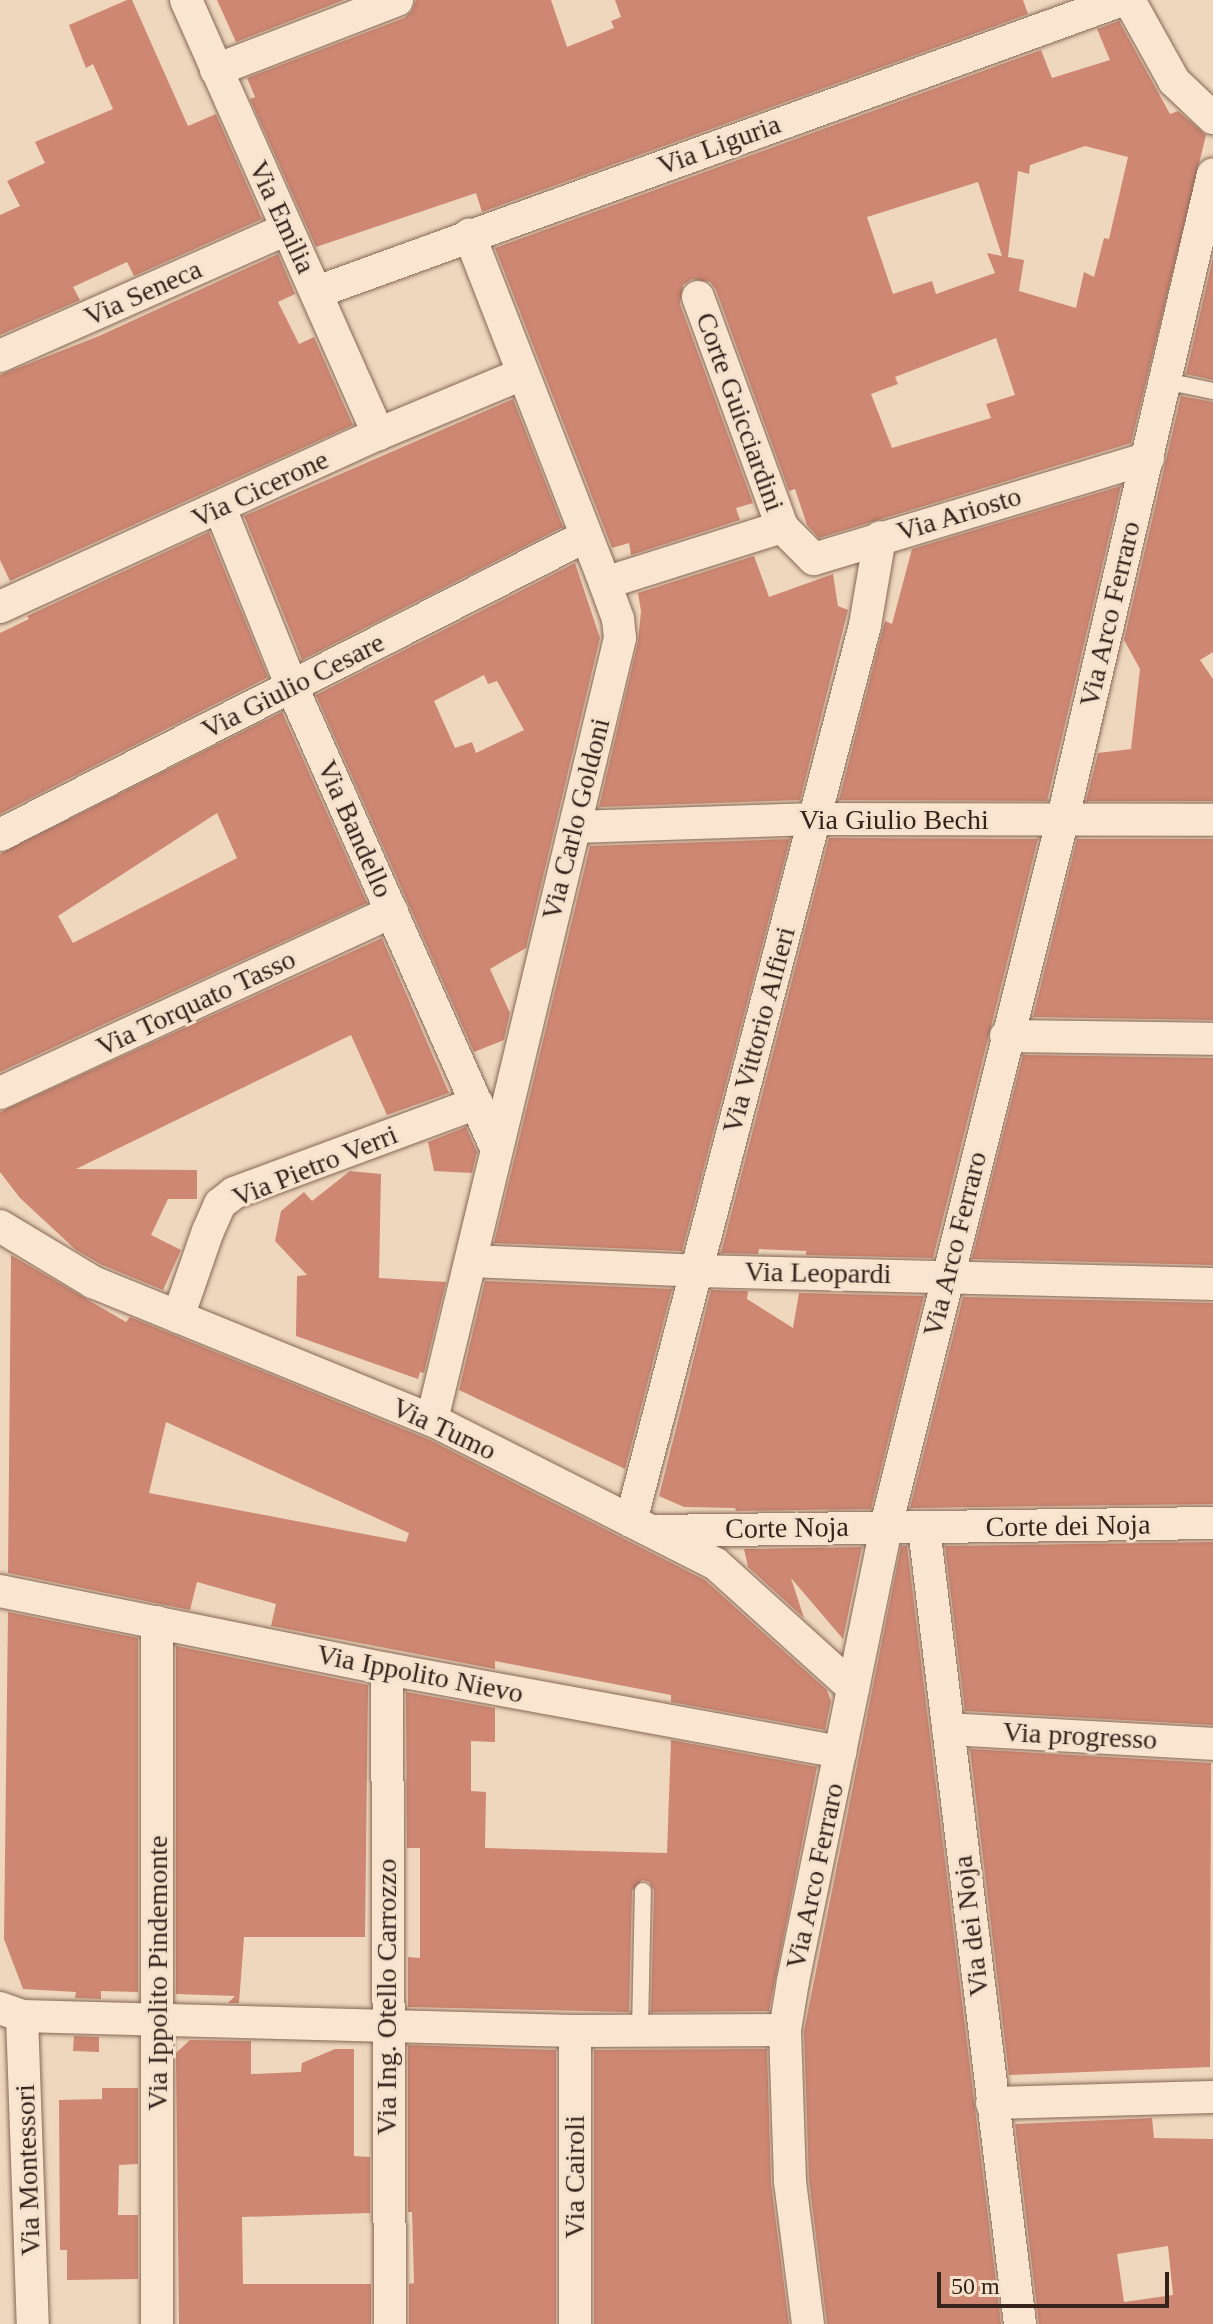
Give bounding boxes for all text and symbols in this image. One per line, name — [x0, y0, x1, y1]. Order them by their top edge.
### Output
street label: Via Liguria — [653, 107, 785, 183]
street label: Via Emilia — [241, 155, 323, 279]
street label: Via Seneca — [79, 252, 207, 334]
street label: Corte Guicciardini — [688, 308, 792, 516]
street label: Via Cicerone — [186, 443, 334, 535]
street label: Via Ariosto — [892, 479, 1026, 549]
street label: Via Arco Ferraro — [1072, 517, 1148, 711]
street label: Via Giulio Cesare — [196, 626, 390, 746]
street label: Via Carlo Goldoni — [535, 715, 617, 923]
street label: Via Bandello — [310, 755, 400, 903]
street label: Via Giulio Bechi — [799, 803, 989, 837]
street label: Via Vittorio Alfieri — [715, 922, 803, 1138]
street label: Via Torquato Tasso — [91, 942, 301, 1064]
street label: Via Pietro Verri — [227, 1118, 403, 1214]
street label: Via Arco Ferraro — [916, 1147, 994, 1341]
street label: Via Leopardi — [744, 1255, 892, 1291]
street label: Via Tumo — [386, 1390, 502, 1468]
street label: Corte dei Noja — [985, 1508, 1151, 1544]
street label: Corte Noja — [725, 1510, 849, 1546]
street label: Via Ippolito Nievo — [314, 1637, 526, 1711]
street label: Via progresso — [1002, 1715, 1158, 1757]
street label: Via Arco Ferraro — [779, 1779, 851, 1973]
street label: Via Ippolito Pindemonte — [141, 1835, 175, 2111]
street label: Via dei Noja — [946, 1854, 996, 1998]
street label: Via Ing. Otello Carrozzo — [370, 1859, 404, 2135]
street label: Via Montessori — [8, 2084, 48, 2256]
street label: Via Cairoli — [558, 2115, 592, 2239]
scale bar — [941, 2256, 1173, 2306]
text: 50 m — [951, 2273, 1000, 2299]

